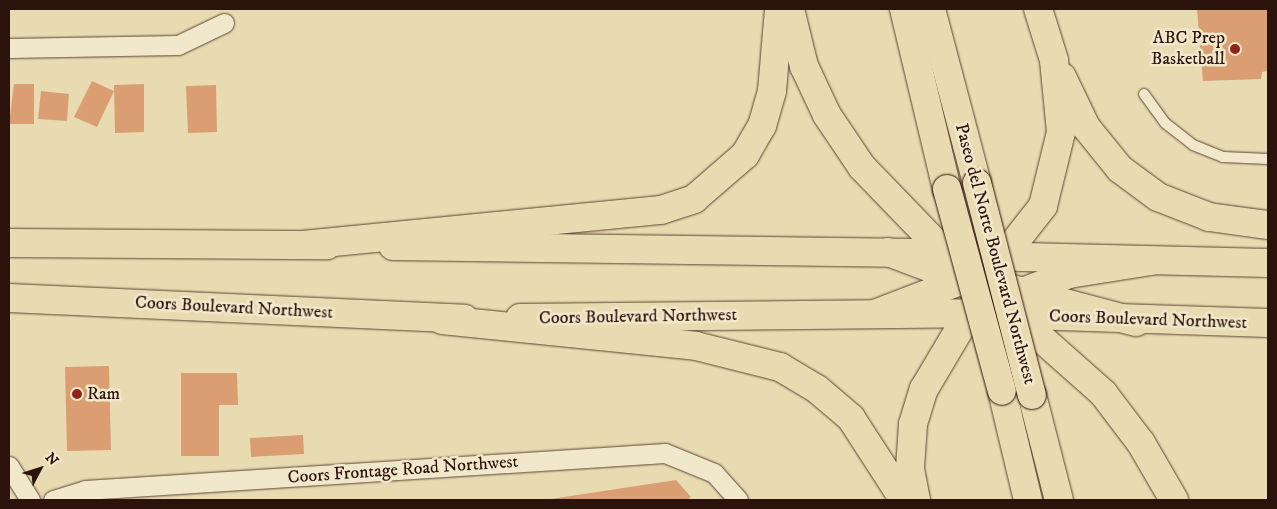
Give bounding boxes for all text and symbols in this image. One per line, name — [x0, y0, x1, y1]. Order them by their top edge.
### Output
place label: ABC Prep Basketball — [1151, 28, 1225, 70]
marker: ABC Prep Basketball — [1229, 43, 1241, 55]
street label: Paseo del Norte Boulevard Northwest — [950, 121, 1040, 387]
street label: Coors Boulevard Northwest — [134, 292, 334, 324]
street label: Coors Boulevard Northwest — [539, 304, 737, 330]
street label: Coors Boulevard Northwest — [1049, 306, 1247, 334]
place label: Ram — [87, 383, 120, 405]
marker: Ram — [71, 388, 83, 400]
north arrow — [15, 444, 65, 494]
text: N — [41, 449, 62, 470]
street label: Coors Frontage Road Northwest — [287, 451, 519, 489]

